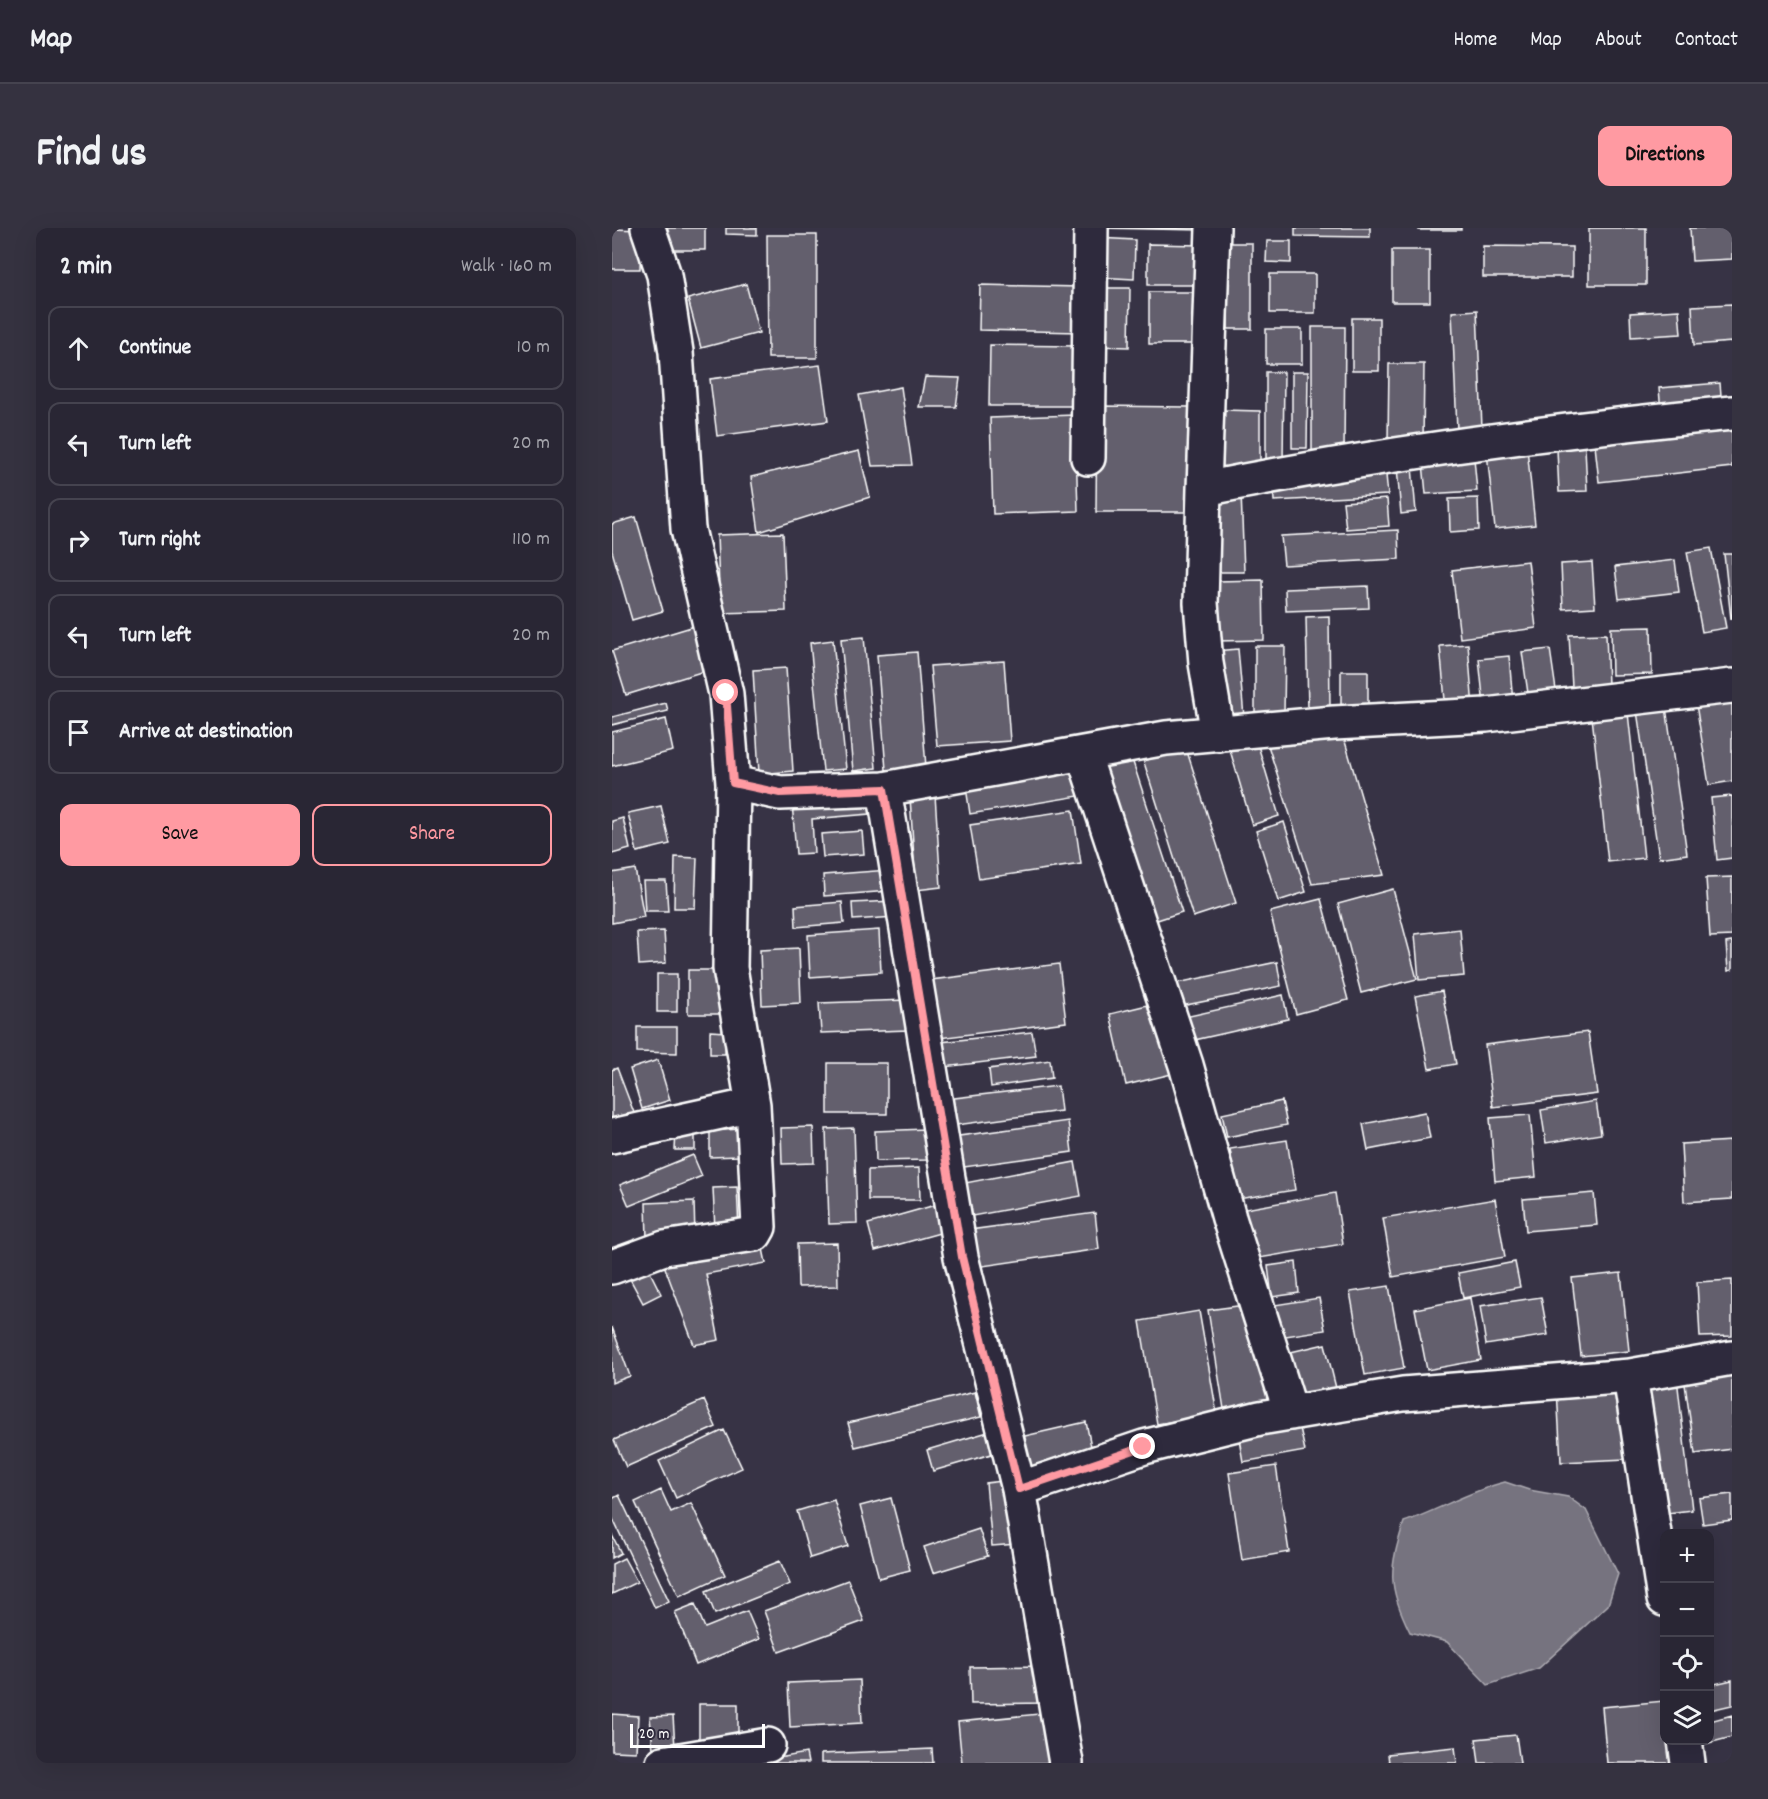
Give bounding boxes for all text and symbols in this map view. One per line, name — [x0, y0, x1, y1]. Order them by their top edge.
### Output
text: Map — [30, 21, 72, 61]
text: Home — [1453, 26, 1497, 56]
text: Map — [1530, 26, 1562, 56]
text: About — [1595, 26, 1642, 56]
text: Contact — [1675, 26, 1738, 56]
text: Find us — [36, 126, 147, 186]
button: Directions — [1598, 126, 1732, 186]
text: 2 min — [60, 249, 112, 286]
text: Walk · 160 m — [461, 253, 552, 281]
icon: ahead — [62, 332, 95, 365]
text: Continue — [119, 333, 191, 364]
text: 10 m — [516, 334, 550, 362]
icon: left — [62, 428, 95, 461]
text: Turn left — [119, 429, 191, 460]
text: 20 m — [512, 430, 550, 458]
icon: right — [62, 524, 95, 557]
text: Turn right — [119, 525, 201, 556]
text: 110 m — [512, 526, 550, 554]
icon: left — [62, 620, 95, 653]
text: Turn left — [119, 621, 191, 652]
text: 20 m — [512, 622, 550, 650]
route start — [712, 679, 738, 705]
icon: arrive — [62, 716, 95, 749]
text: Arrive at destination — [119, 717, 293, 748]
button: Save — [60, 804, 300, 866]
button: Share — [312, 804, 552, 866]
route end — [1129, 1433, 1155, 1459]
map controls — [1660, 1529, 1714, 1745]
button: + — [1660, 1529, 1714, 1583]
button: − — [1660, 1583, 1714, 1637]
button: locate — [1660, 1637, 1714, 1691]
button: layers — [1660, 1691, 1714, 1745]
scale bar — [630, 1721, 765, 1748]
text: 20 m — [639, 1723, 669, 1746]

